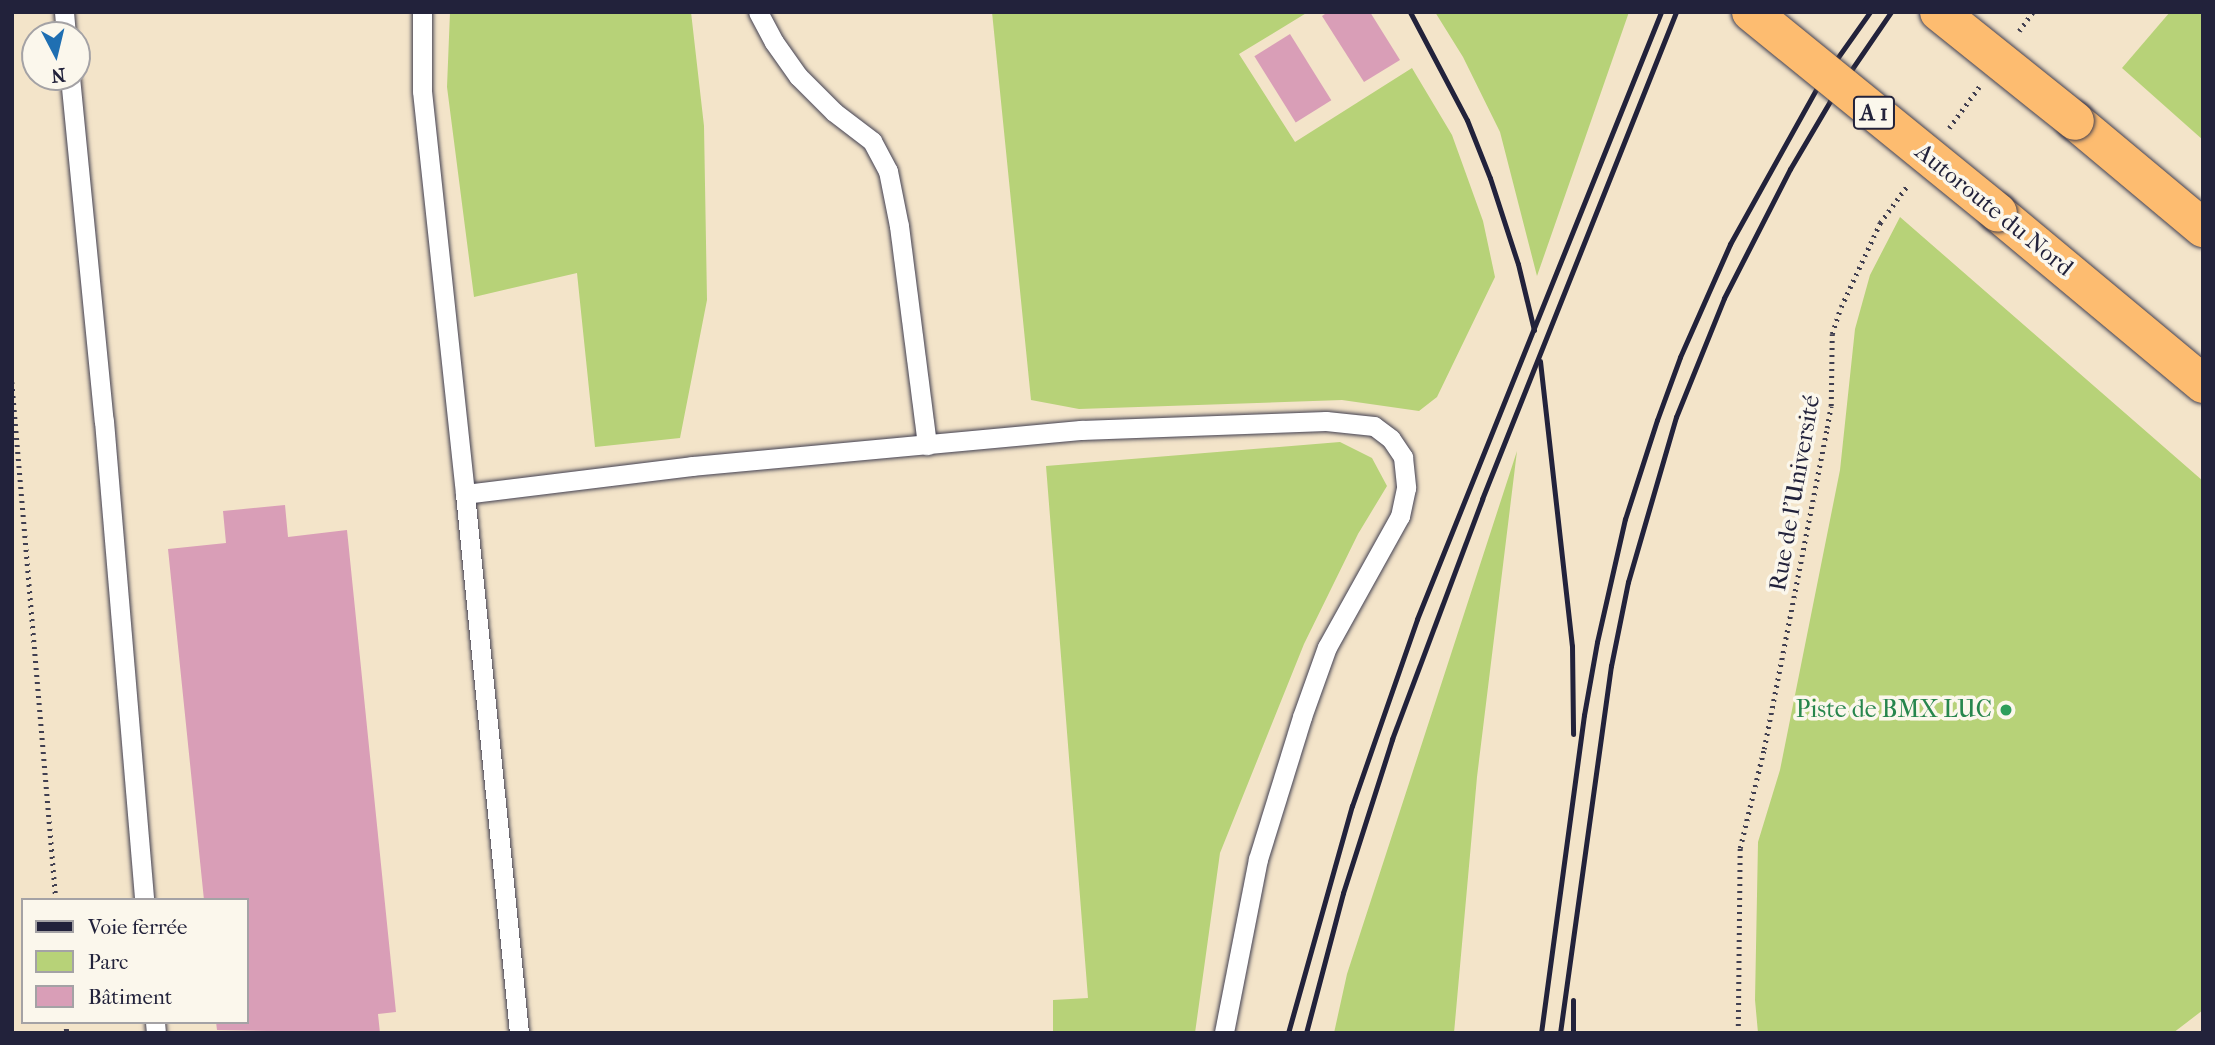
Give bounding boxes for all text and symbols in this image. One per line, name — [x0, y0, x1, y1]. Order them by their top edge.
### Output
north arrow — [21, 21, 91, 91]
text: N — [50, 63, 67, 87]
road number: A 1 — [1851, 94, 1897, 132]
street label: Autoroute du Nord — [1909, 137, 2079, 283]
street label: Rue de l'Université — [1764, 393, 1826, 593]
place label: Piste de BMX LUC — [1796, 696, 1992, 724]
marker: Piste de BMX LUC — [1998, 702, 2014, 718]
legend — [21, 898, 248, 1024]
text: Voie ferrée — [88, 915, 187, 939]
text: Parc — [88, 950, 128, 974]
text: Bâtiment — [88, 985, 172, 1009]

